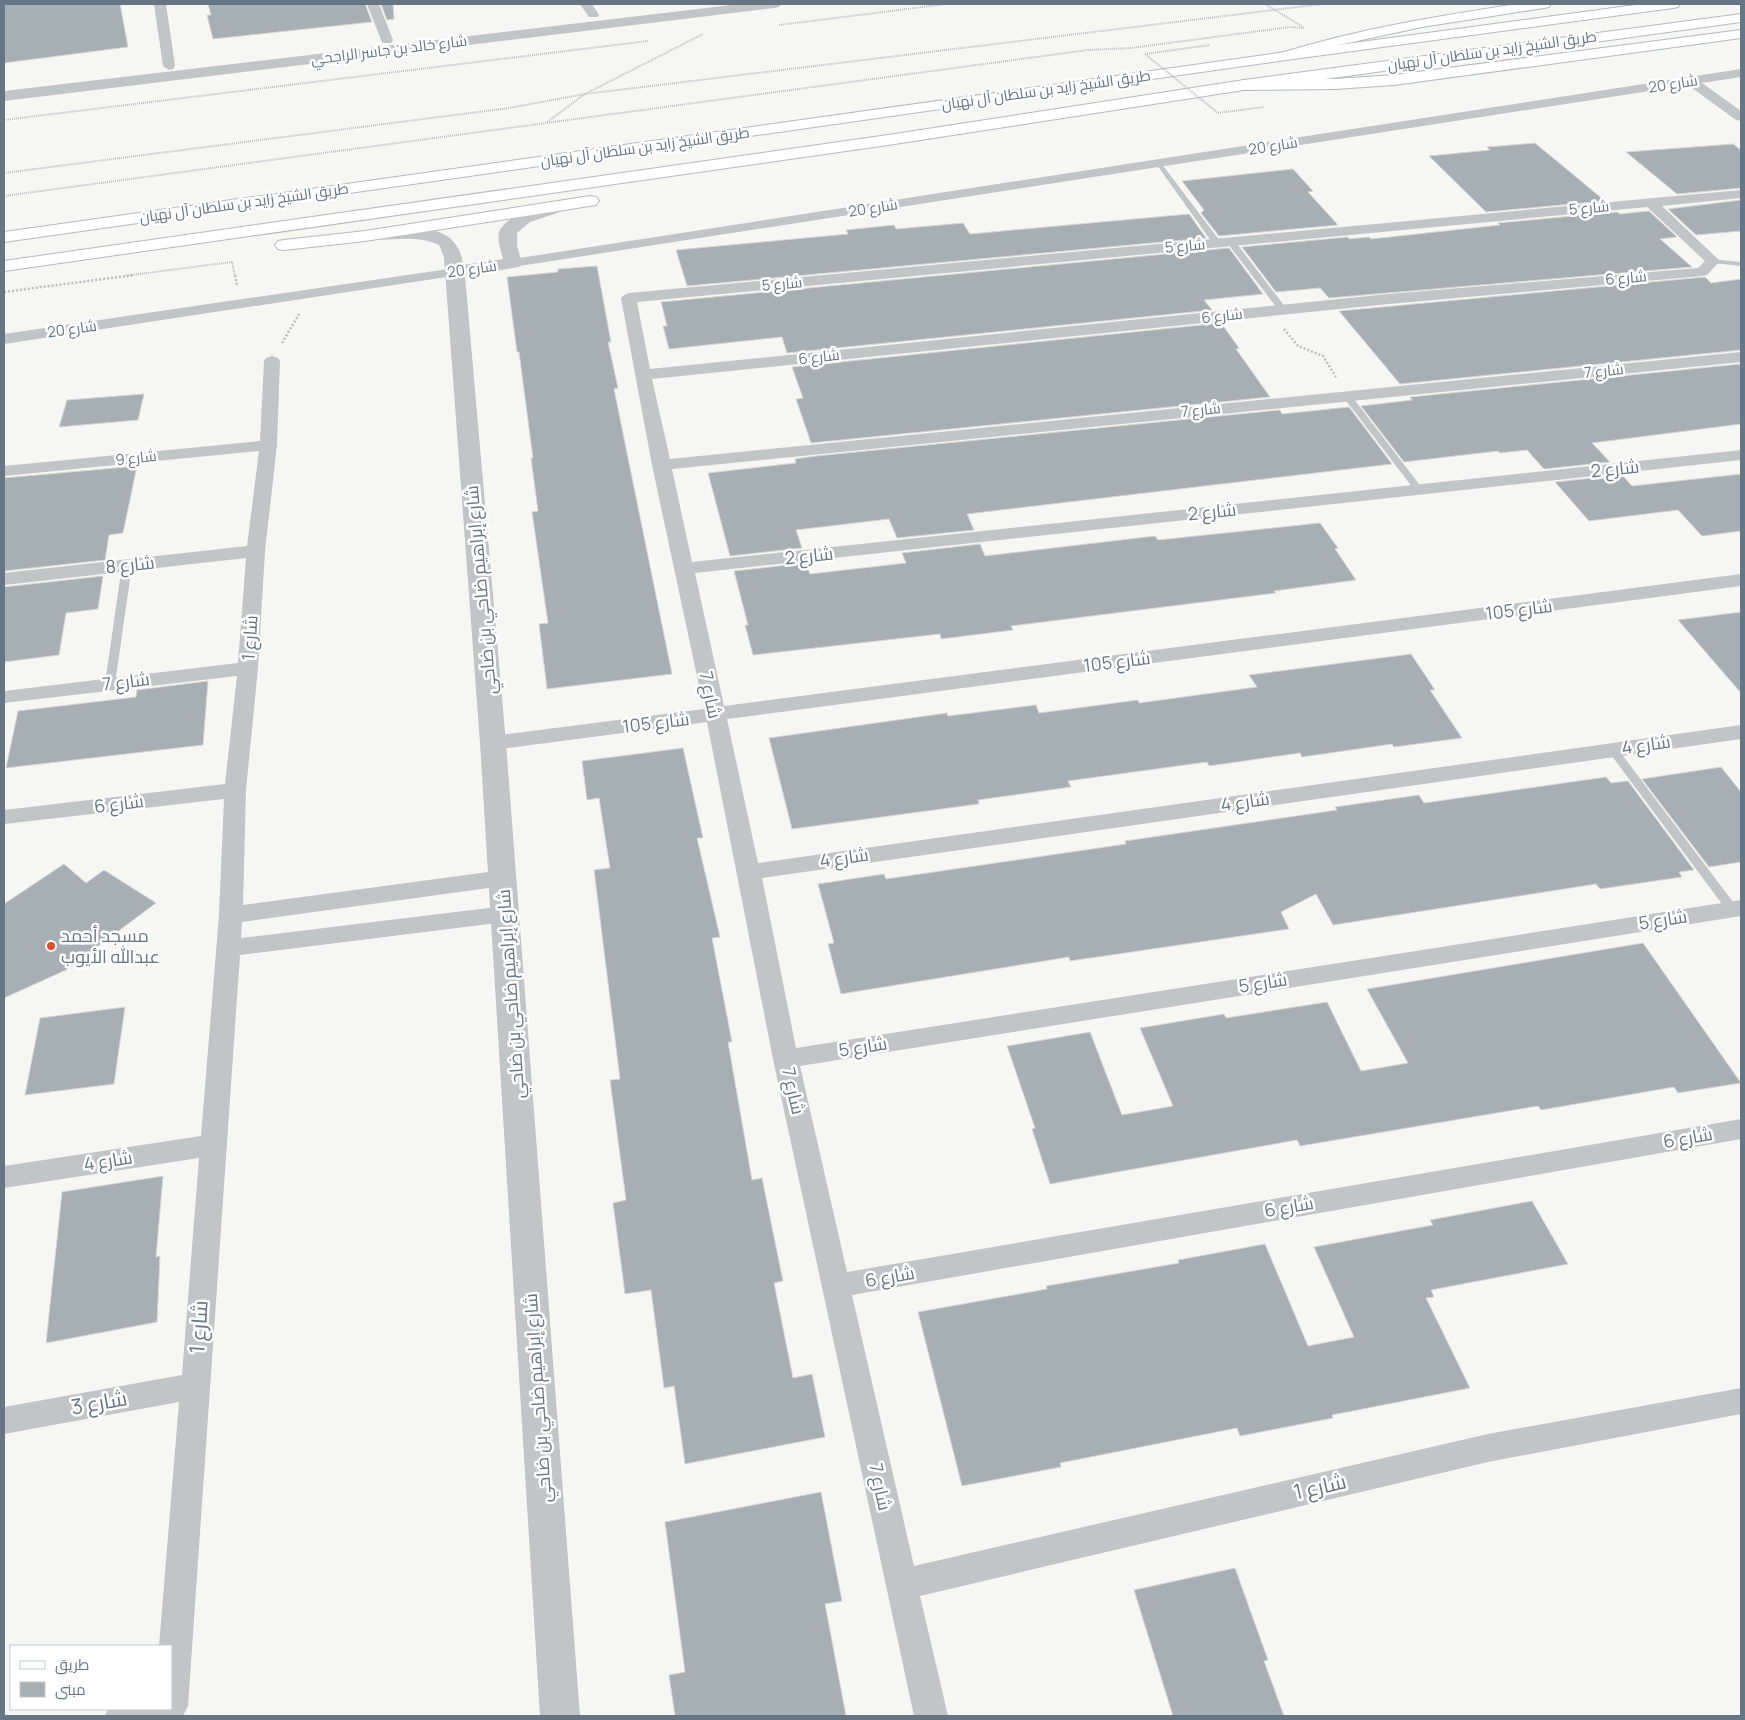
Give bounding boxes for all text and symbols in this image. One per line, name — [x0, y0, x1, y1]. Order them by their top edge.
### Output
street label: طريق الشيخ زايد بن سلطان آل نهيان — [1386, 25, 1598, 77]
street label: شارع خالد بن جاسر الراجحي — [310, 30, 468, 71]
street label: طريق الشيخ زايد بن سلطان آل نهيان — [940, 64, 1152, 116]
street label: شارع 20 — [1647, 69, 1699, 99]
street label: طريق الشيخ زايد بن سلطان آل نهيان — [539, 121, 751, 173]
street label: شارع 20 — [1247, 131, 1299, 161]
street label: طريق الشيخ زايد بن سلطان آل نهيان — [138, 177, 350, 229]
street label: شارع 20 — [847, 193, 899, 223]
street label: شارع 5 — [1568, 195, 1610, 221]
street label: شارع 5 — [1164, 233, 1206, 259]
street label: شارع 20 — [446, 255, 498, 283]
street label: شارع 6 — [1604, 265, 1648, 291]
street label: شارع 5 — [761, 271, 803, 297]
street label: شارع 6 — [1200, 303, 1244, 329]
street label: شارع 20 — [46, 315, 98, 343]
street label: شارع 6 — [797, 344, 841, 370]
street label: شارع 7 — [1583, 358, 1625, 384]
street label: شارع 7 — [1180, 397, 1222, 423]
street label: شارع 9 — [114, 445, 158, 471]
street label: شارع 2 — [1589, 454, 1640, 483]
street label: شارع إبراهيم ضاحي بن ضاحي — [459, 484, 504, 696]
street label: شارع 2 — [1186, 497, 1237, 526]
street label: شارع 2 — [783, 541, 834, 570]
street label: شارع 8 — [104, 550, 156, 579]
street label: شارع 105 — [1484, 593, 1554, 626]
street label: شارع 1 — [235, 614, 264, 662]
street label: شارع 105 — [1082, 645, 1152, 678]
street label: شارع 7 — [101, 666, 151, 697]
street label: شارع 7 — [693, 669, 728, 721]
street label: شارع 105 — [621, 706, 691, 739]
street label: شارع 4 — [1620, 729, 1672, 760]
street label: شارع 4 — [1219, 786, 1271, 817]
street label: شارع 6 — [93, 788, 145, 819]
street label: شارع 4 — [818, 842, 870, 873]
street label: شارع إبراهيم ضاحي بن ضاحي — [491, 888, 532, 1100]
street label: شارع 5 — [1637, 903, 1689, 936]
place label: مسجد أحمد عبدالله الأيوب — [61, 923, 160, 968]
marker: مسجد أحمد عبدالله الأيوب — [45, 940, 57, 952]
street label: شارع 5 — [1237, 966, 1289, 999]
street label: شارع 5 — [837, 1030, 889, 1063]
street label: شارع 7 — [776, 1065, 811, 1117]
street label: شارع 6 — [1661, 1121, 1715, 1154]
street label: شارع 4 — [82, 1144, 134, 1177]
street label: شارع 6 — [1262, 1190, 1316, 1223]
street label: شارع 6 — [863, 1260, 917, 1293]
street label: شارع إبراهيم ضاحي بن ضاحي — [518, 1292, 559, 1504]
street label: شارع 1 — [182, 1299, 215, 1354]
street label: شارع 3 — [69, 1383, 129, 1422]
street label: شارع 7 — [863, 1461, 898, 1513]
street label: شارع 1 — [1291, 1466, 1349, 1507]
legend — [10, 1645, 172, 1710]
text: طريق — [55, 1654, 89, 1675]
text: مبنى — [55, 1679, 86, 1700]

